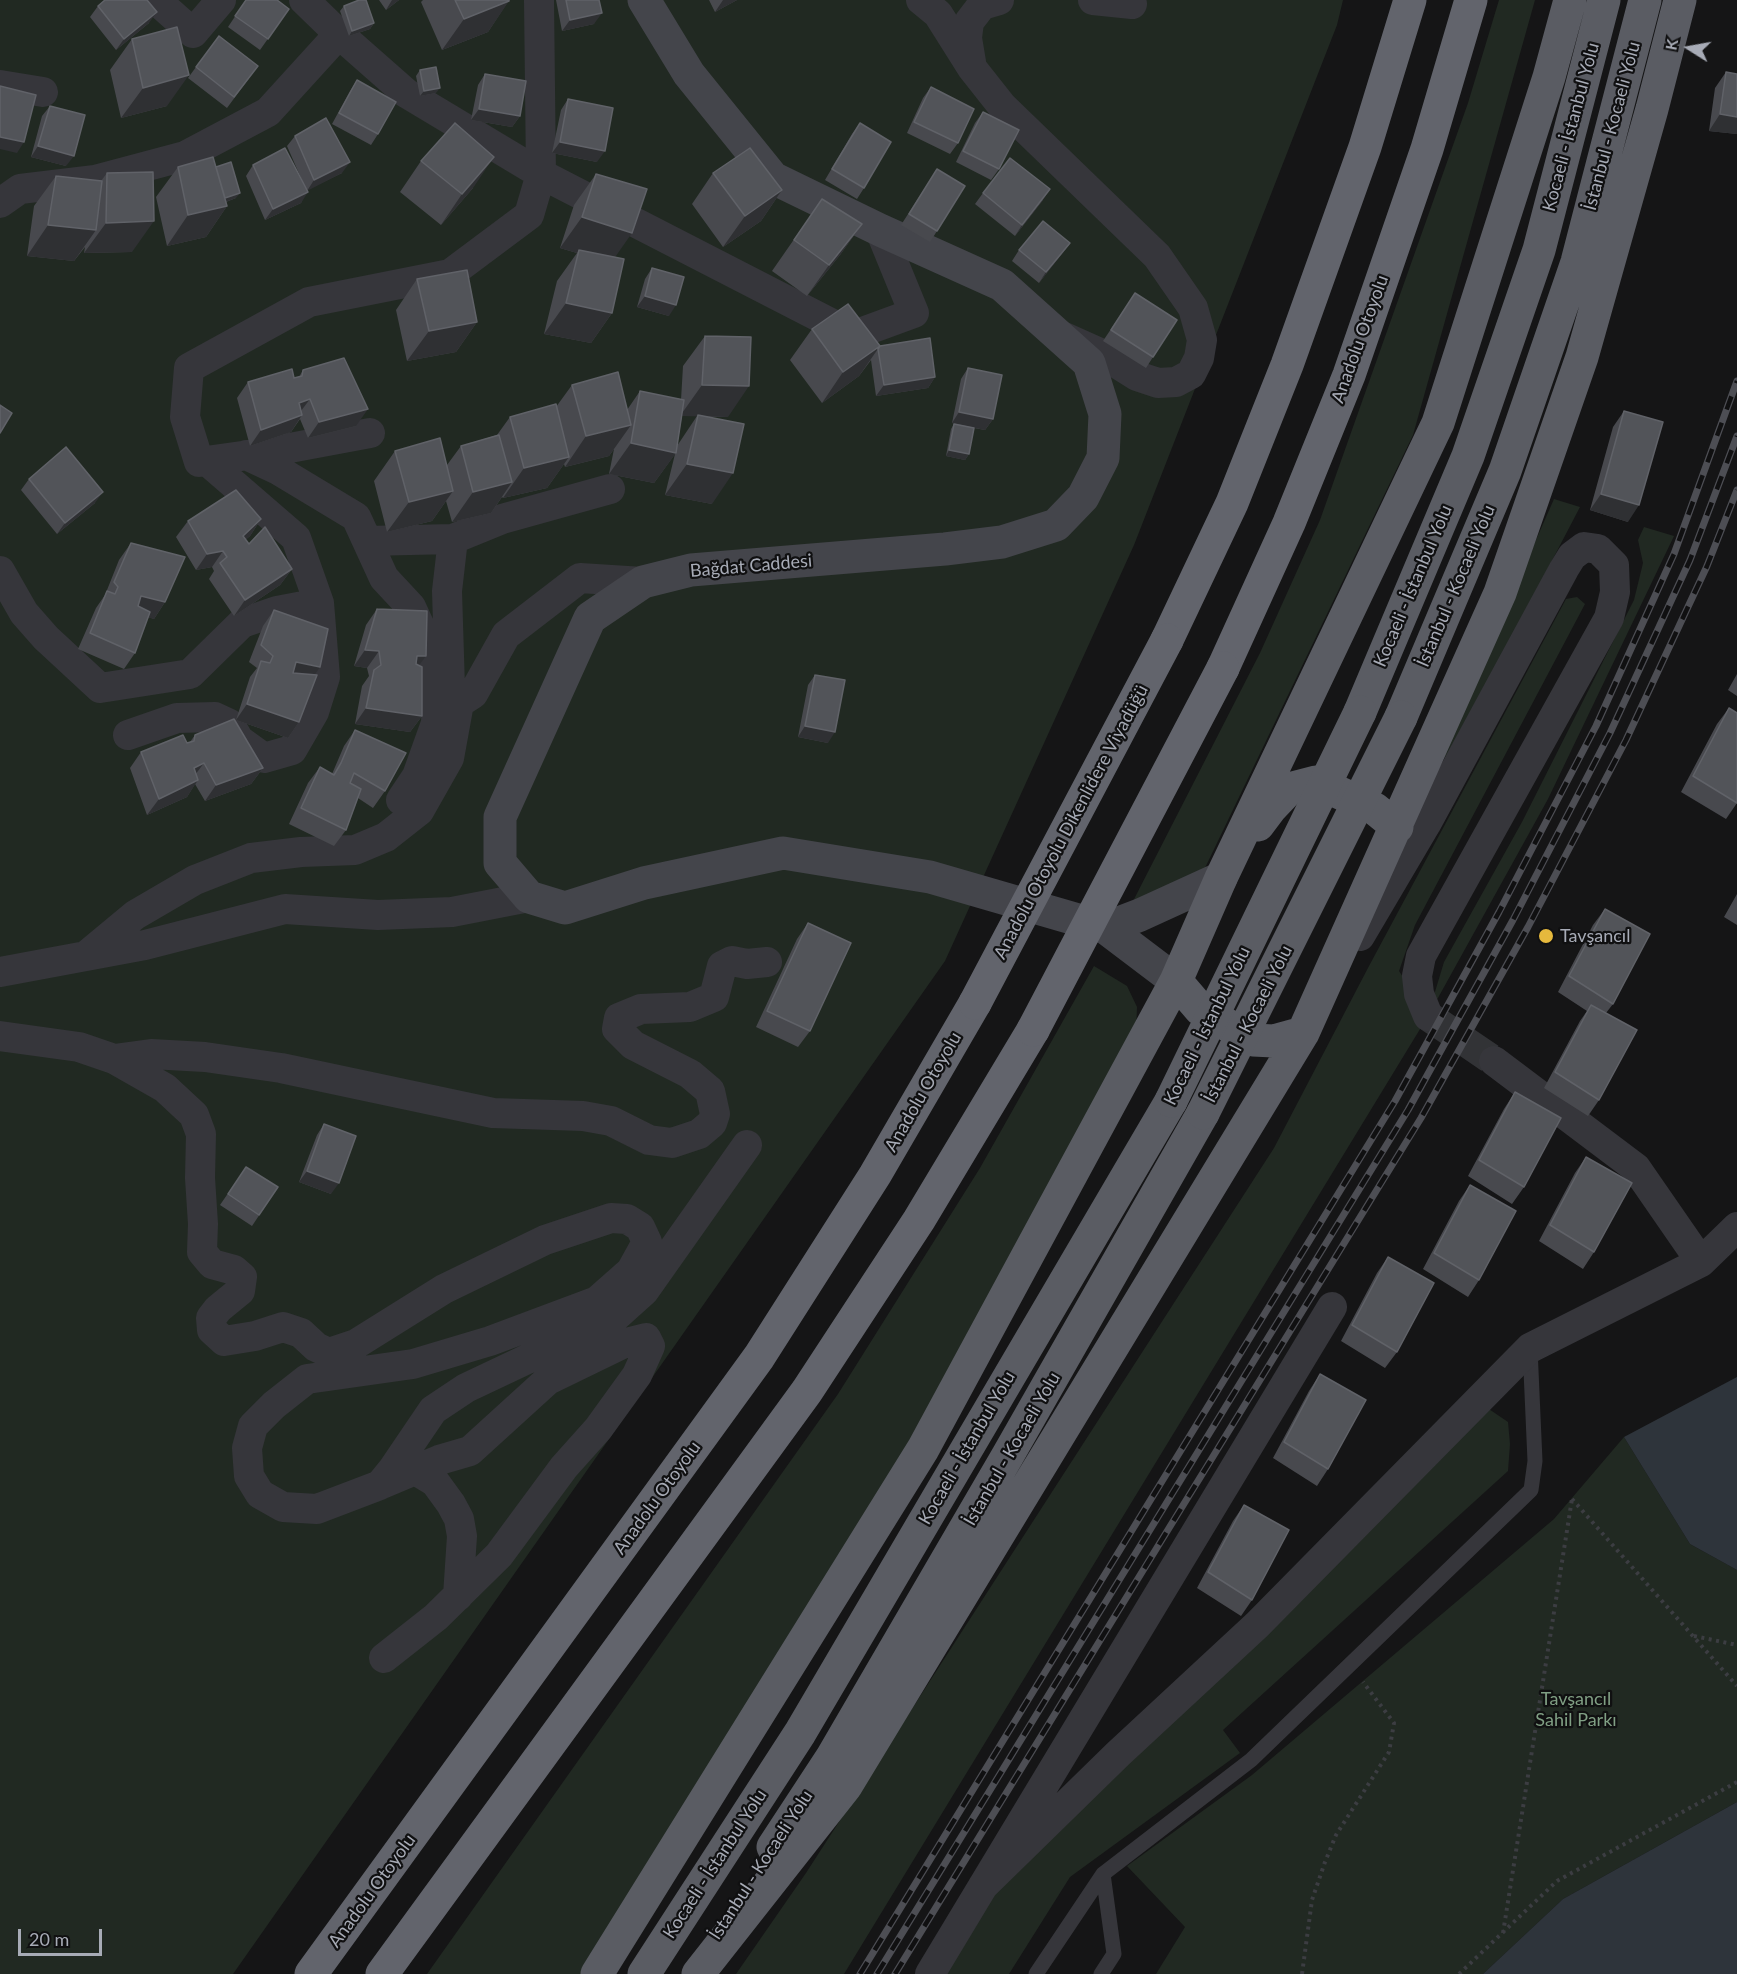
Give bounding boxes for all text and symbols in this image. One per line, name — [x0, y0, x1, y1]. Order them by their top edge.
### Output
north arrow — [1659, 18, 1719, 78]
text: K — [1660, 37, 1681, 52]
street label: İstanbul - Kocaeli Yolu — [1579, 39, 1645, 213]
street label: Kocaeli - İstanbul Yolu — [1538, 40, 1604, 214]
street label: Anadolu Otoyolu — [1327, 272, 1393, 406]
street label: Kocaeli - İstanbul Yolu — [1369, 502, 1457, 670]
street label: İstanbul - Kocaeli Yolu — [1412, 502, 1500, 670]
street label: Bağdat Caddesi — [689, 550, 813, 582]
street label: Anadolu Otoyolu Dikenlidere Viyadüğü — [989, 681, 1153, 963]
place label: Tavşancıl — [1560, 925, 1630, 947]
marker: Tavşancıl — [1537, 927, 1555, 945]
street label: İstanbul - Kocaeli Yolu — [1199, 942, 1297, 1106]
street label: Kocaeli - İstanbul Yolu — [1159, 943, 1255, 1109]
street label: Anadolu Otoyolu — [880, 1028, 966, 1156]
street label: Kocaeli - İstanbul Yolu — [914, 1367, 1020, 1529]
street label: İstanbul - Kocaeli Yolu — [959, 1368, 1065, 1530]
street label: Anadolu Otoyolu — [609, 1437, 705, 1559]
park label: Tavşancıl Sahil Parkı — [1535, 1688, 1617, 1730]
street label: Kocaeli - İstanbul Yolu — [659, 1785, 771, 1943]
street label: İstanbul - Kocaeli Yolu — [705, 1786, 817, 1944]
street label: Anadolu Otoyolu — [324, 1830, 420, 1952]
scale bar — [21, 1917, 105, 1955]
text: 20 m — [29, 1928, 69, 1950]

